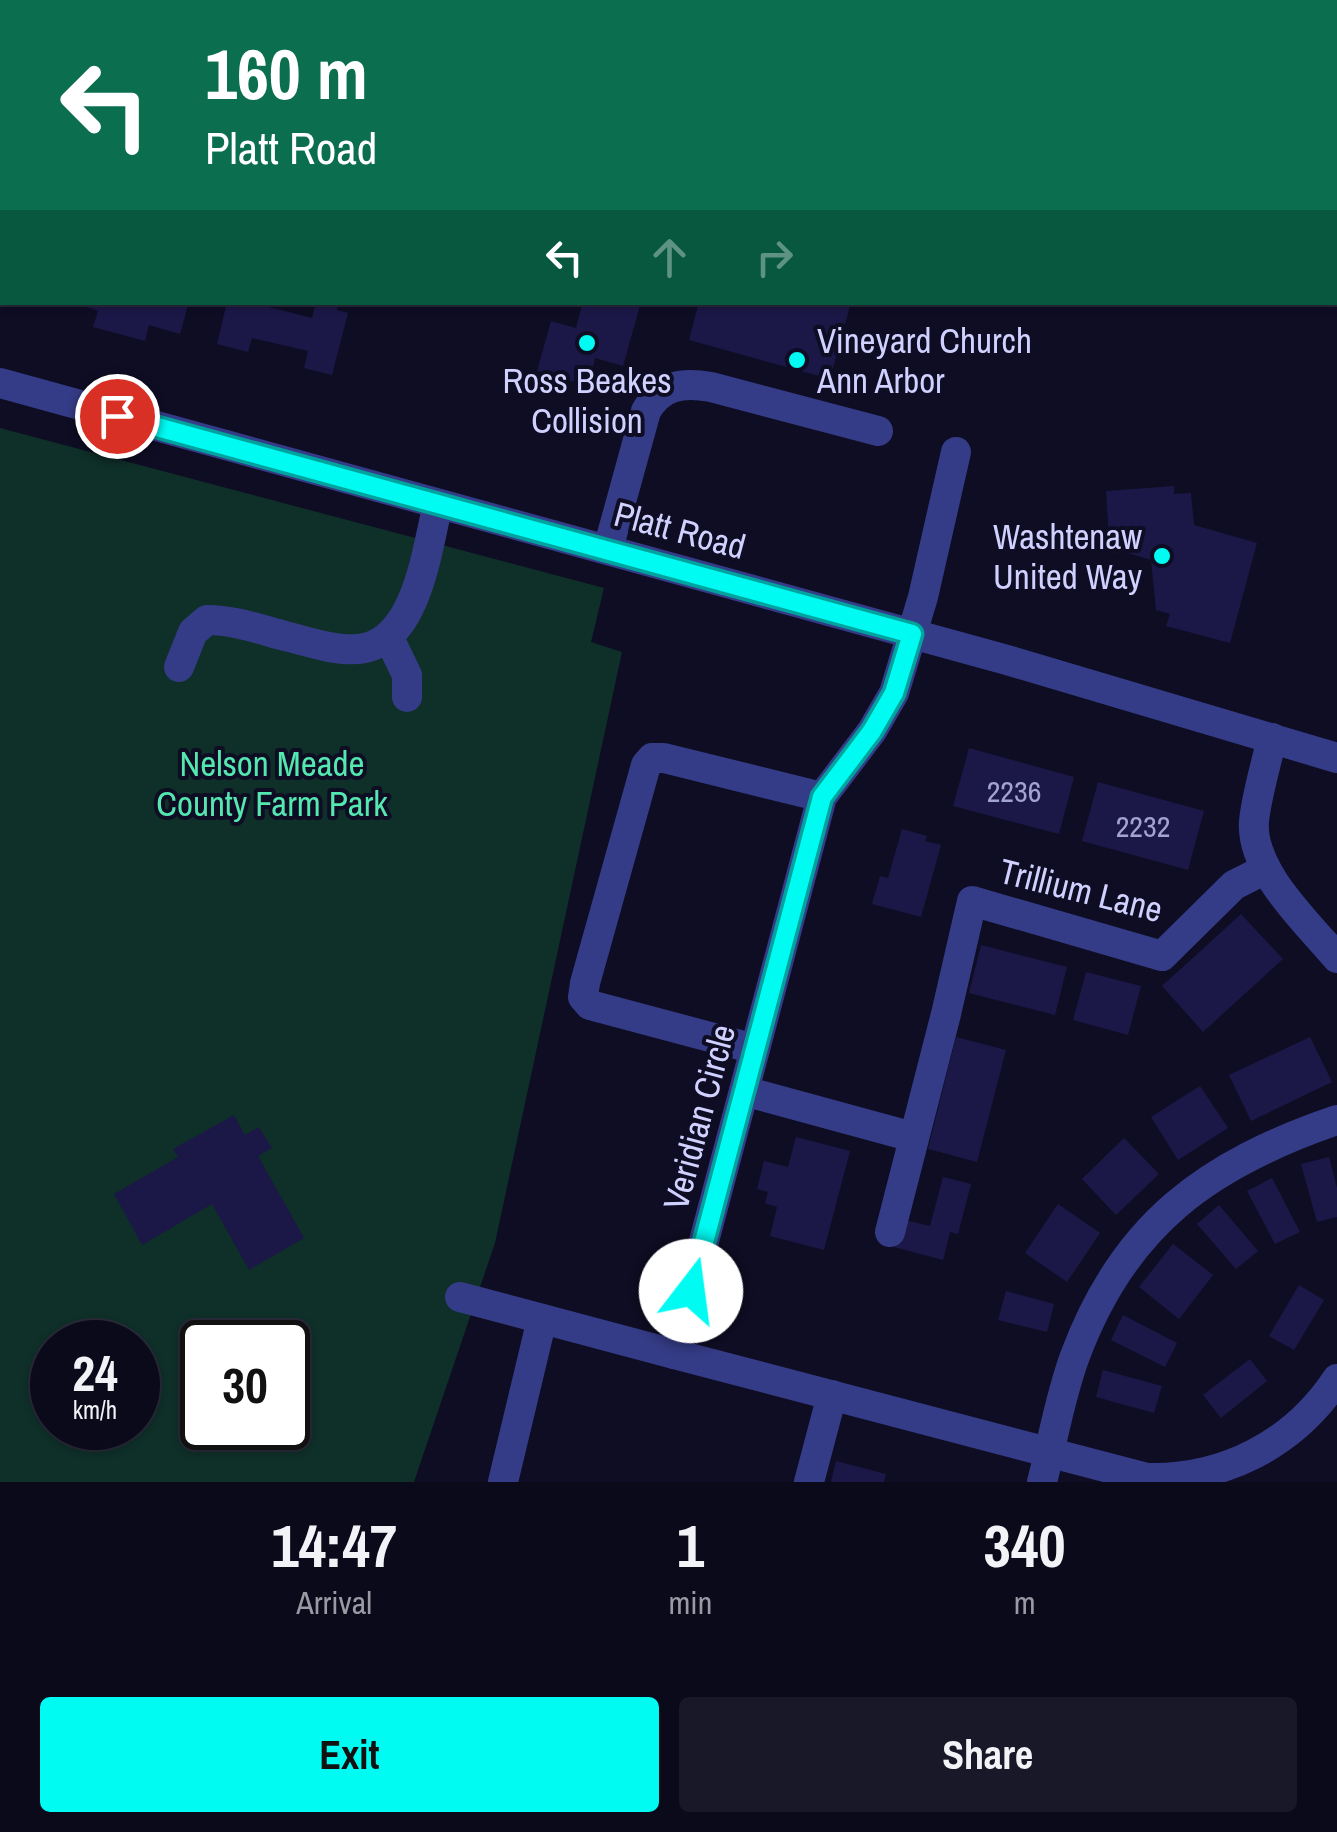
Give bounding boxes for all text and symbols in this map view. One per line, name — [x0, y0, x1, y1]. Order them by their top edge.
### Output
text: 160 m — [205, 27, 368, 121]
icon: left — [40, 40, 170, 170]
text: Platt Road — [205, 117, 377, 178]
icon: left — [537, 230, 592, 285]
icon: ahead — [642, 230, 697, 285]
icon: right — [747, 230, 802, 285]
place label: Vineyard Church Ann Arbor — [816, 317, 1032, 404]
marker: Ross Beakes Collision — [576, 332, 598, 354]
marker: Vineyard Church Ann Arbor — [786, 349, 808, 371]
place label: Ross Beakes Collision — [502, 357, 672, 444]
pin — [75, 374, 160, 459]
icon: arrive — [90, 389, 145, 444]
street label: Platt Road — [609, 490, 751, 570]
place label: Washtenaw United Way — [993, 513, 1143, 600]
marker: Washtenaw United Way — [1151, 545, 1173, 567]
park label: Nelson Meade County Farm Park — [156, 740, 388, 827]
house number: 2236 — [987, 771, 1041, 811]
house number: 2232 — [1116, 806, 1170, 846]
street label: Trillium Lane — [995, 847, 1167, 933]
street label: Veridian Circle — [652, 1019, 746, 1215]
position arrow — [639, 1239, 743, 1343]
speed limit sign: 30 — [180, 1320, 310, 1450]
text: 24 — [72, 1339, 118, 1407]
text: km/h — [73, 1393, 117, 1427]
text: 14:47 — [271, 1505, 397, 1586]
text: 1 — [677, 1505, 704, 1586]
text: 340 — [984, 1505, 1066, 1586]
text: Arrival — [296, 1581, 372, 1624]
text: min — [668, 1581, 712, 1624]
text: m — [1014, 1581, 1036, 1624]
button: Exit — [40, 1697, 659, 1812]
button: Share — [679, 1697, 1297, 1812]

